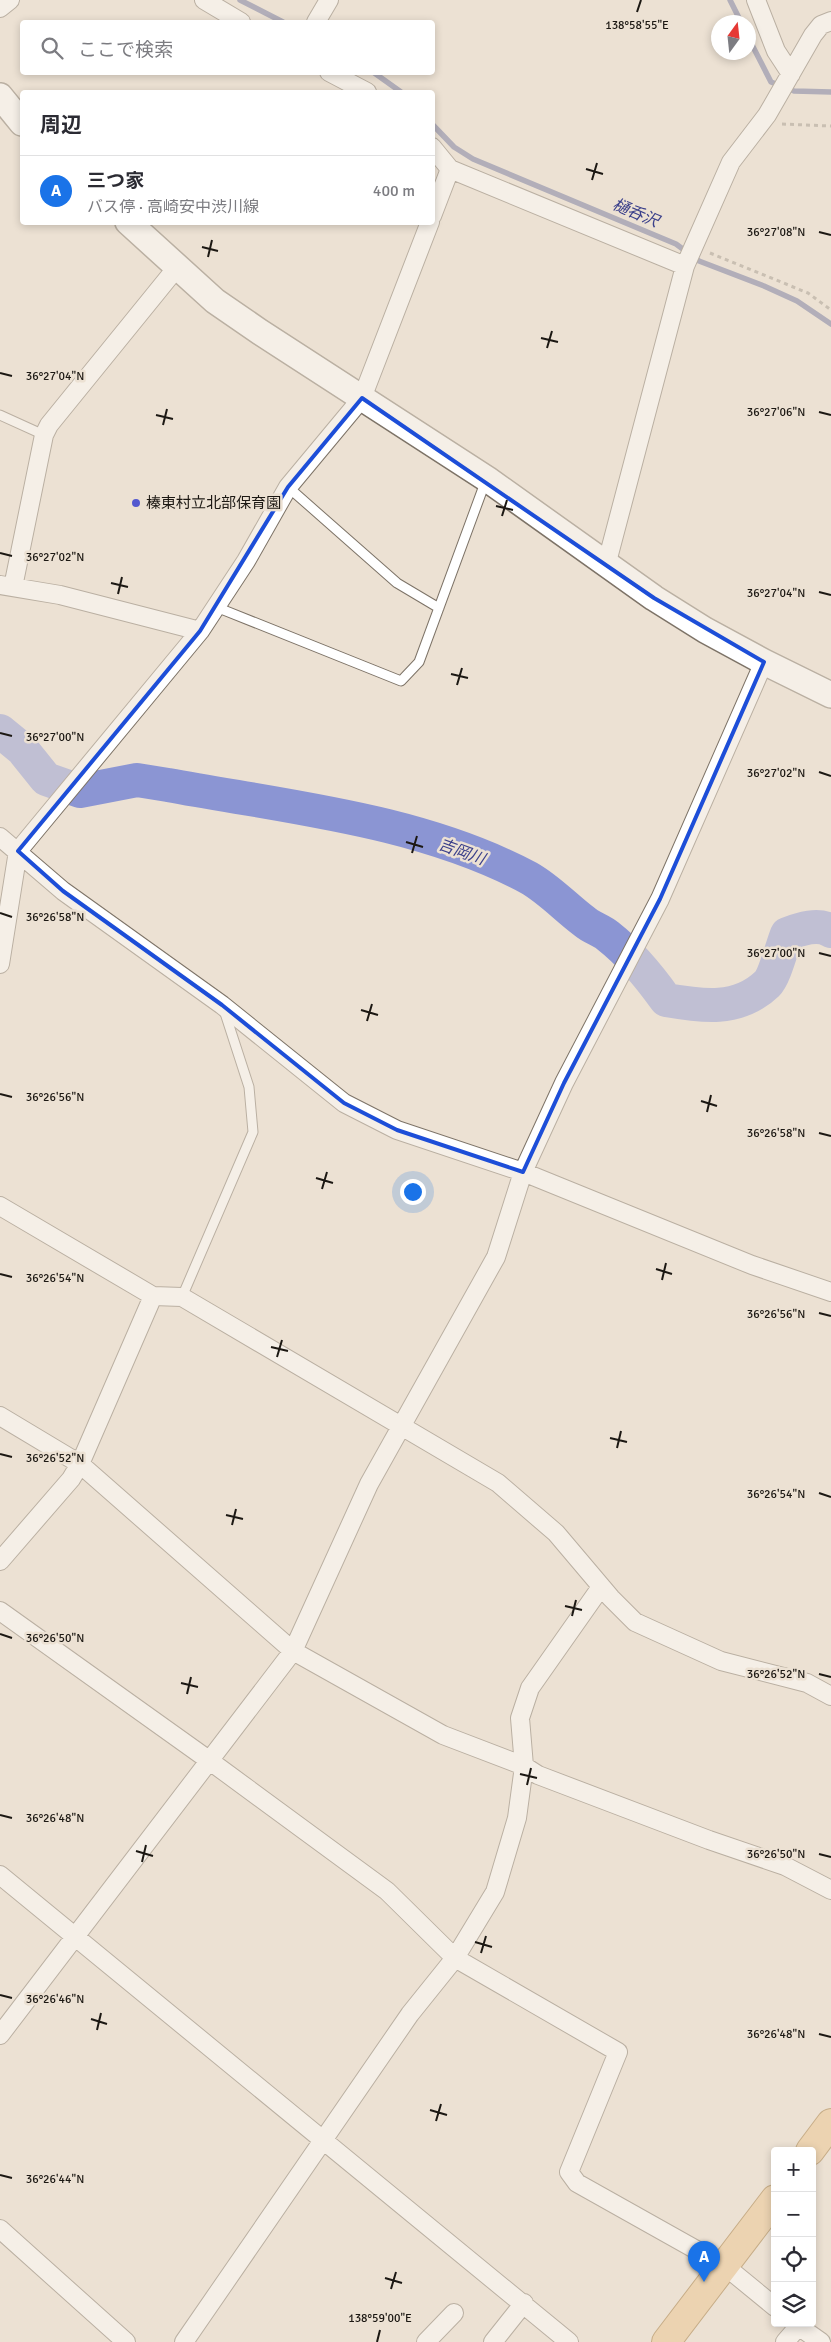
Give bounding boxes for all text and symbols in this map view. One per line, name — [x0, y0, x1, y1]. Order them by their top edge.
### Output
north arrow — [711, 15, 756, 60]
text: 138°58'55"E — [605, 18, 669, 33]
search box — [20, 20, 435, 75]
icon: search — [38, 34, 66, 62]
text: ここで検索 — [78, 38, 173, 62]
text: 周辺 — [40, 112, 82, 138]
text: 三つ家 — [87, 169, 144, 193]
text: A — [51, 181, 61, 201]
text: 400 m — [373, 181, 415, 201]
water label: 樋呑沢 — [610, 194, 663, 232]
text: バス停 · 高崎安中渋川線 — [87, 197, 259, 217]
text: 36°27'08"N — [747, 225, 805, 240]
text: 36°27'04"N — [26, 369, 84, 384]
text: 36°27'06"N — [747, 405, 805, 420]
place label: 榛東村立北部保育園 — [146, 494, 281, 512]
marker: 榛東村立北部保育園 — [130, 497, 142, 509]
text: 36°27'02"N — [26, 550, 84, 565]
text: 36°27'04"N — [747, 586, 805, 601]
text: 36°27'00"N — [26, 730, 84, 745]
text: 36°27'02"N — [747, 766, 805, 781]
water label: 吉岡川 — [436, 834, 490, 870]
text: 36°26'58"N — [26, 910, 84, 925]
text: 36°27'00"N — [747, 946, 805, 961]
text: 36°26'56"N — [26, 1090, 84, 1105]
text: 36°26'58"N — [747, 1126, 805, 1141]
your location — [400, 1179, 426, 1205]
text: 36°26'54"N — [26, 1271, 84, 1286]
text: 36°26'56"N — [747, 1307, 805, 1322]
text: 36°26'52"N — [26, 1451, 84, 1466]
text: 36°26'54"N — [747, 1487, 805, 1502]
text: 36°26'50"N — [26, 1631, 84, 1646]
text: 36°26'52"N — [747, 1667, 805, 1682]
text: 36°26'48"N — [26, 1811, 84, 1826]
text: 36°26'50"N — [747, 1847, 805, 1862]
text: 36°26'46"N — [26, 1992, 84, 2007]
text: 36°26'48"N — [747, 2027, 805, 2042]
map controls — [771, 2147, 816, 2327]
button: + — [771, 2147, 816, 2192]
text: 36°26'44"N — [26, 2172, 84, 2187]
button: − — [771, 2192, 816, 2237]
button: locate — [771, 2237, 816, 2282]
pin: A — [688, 2241, 720, 2282]
button: layers — [771, 2282, 816, 2327]
text: 138°59'00"E — [348, 2311, 412, 2326]

